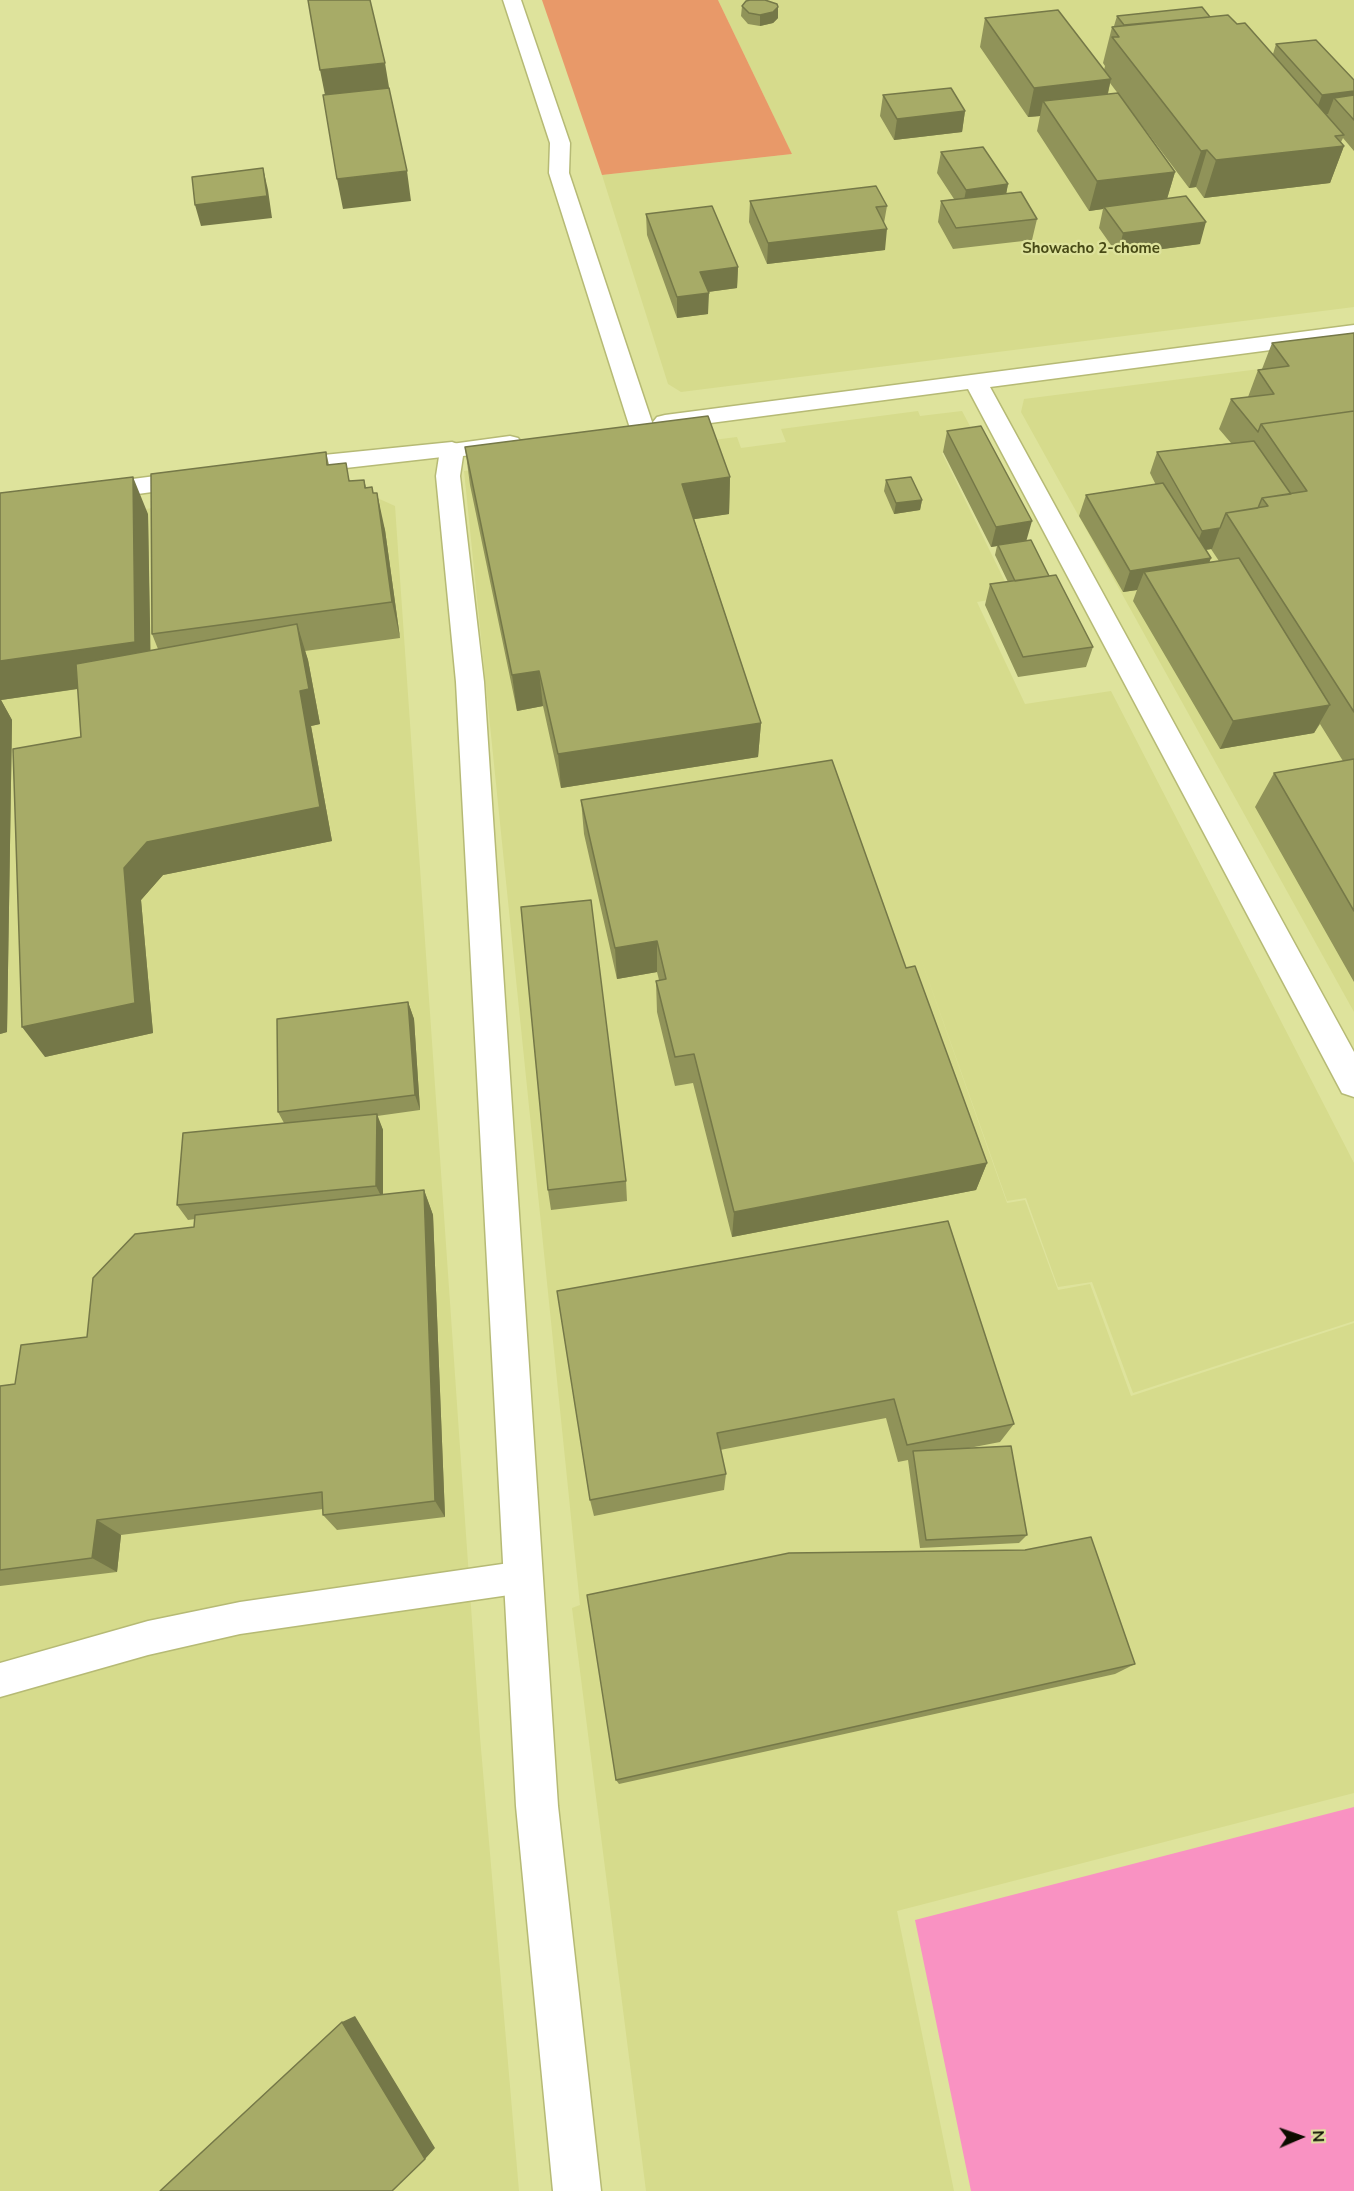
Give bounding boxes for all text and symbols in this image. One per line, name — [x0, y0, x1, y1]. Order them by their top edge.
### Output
district label: Showacho 2-chome — [1022, 240, 1160, 258]
north arrow — [1270, 2107, 1330, 2167]
text: N — [1307, 2130, 1329, 2143]

